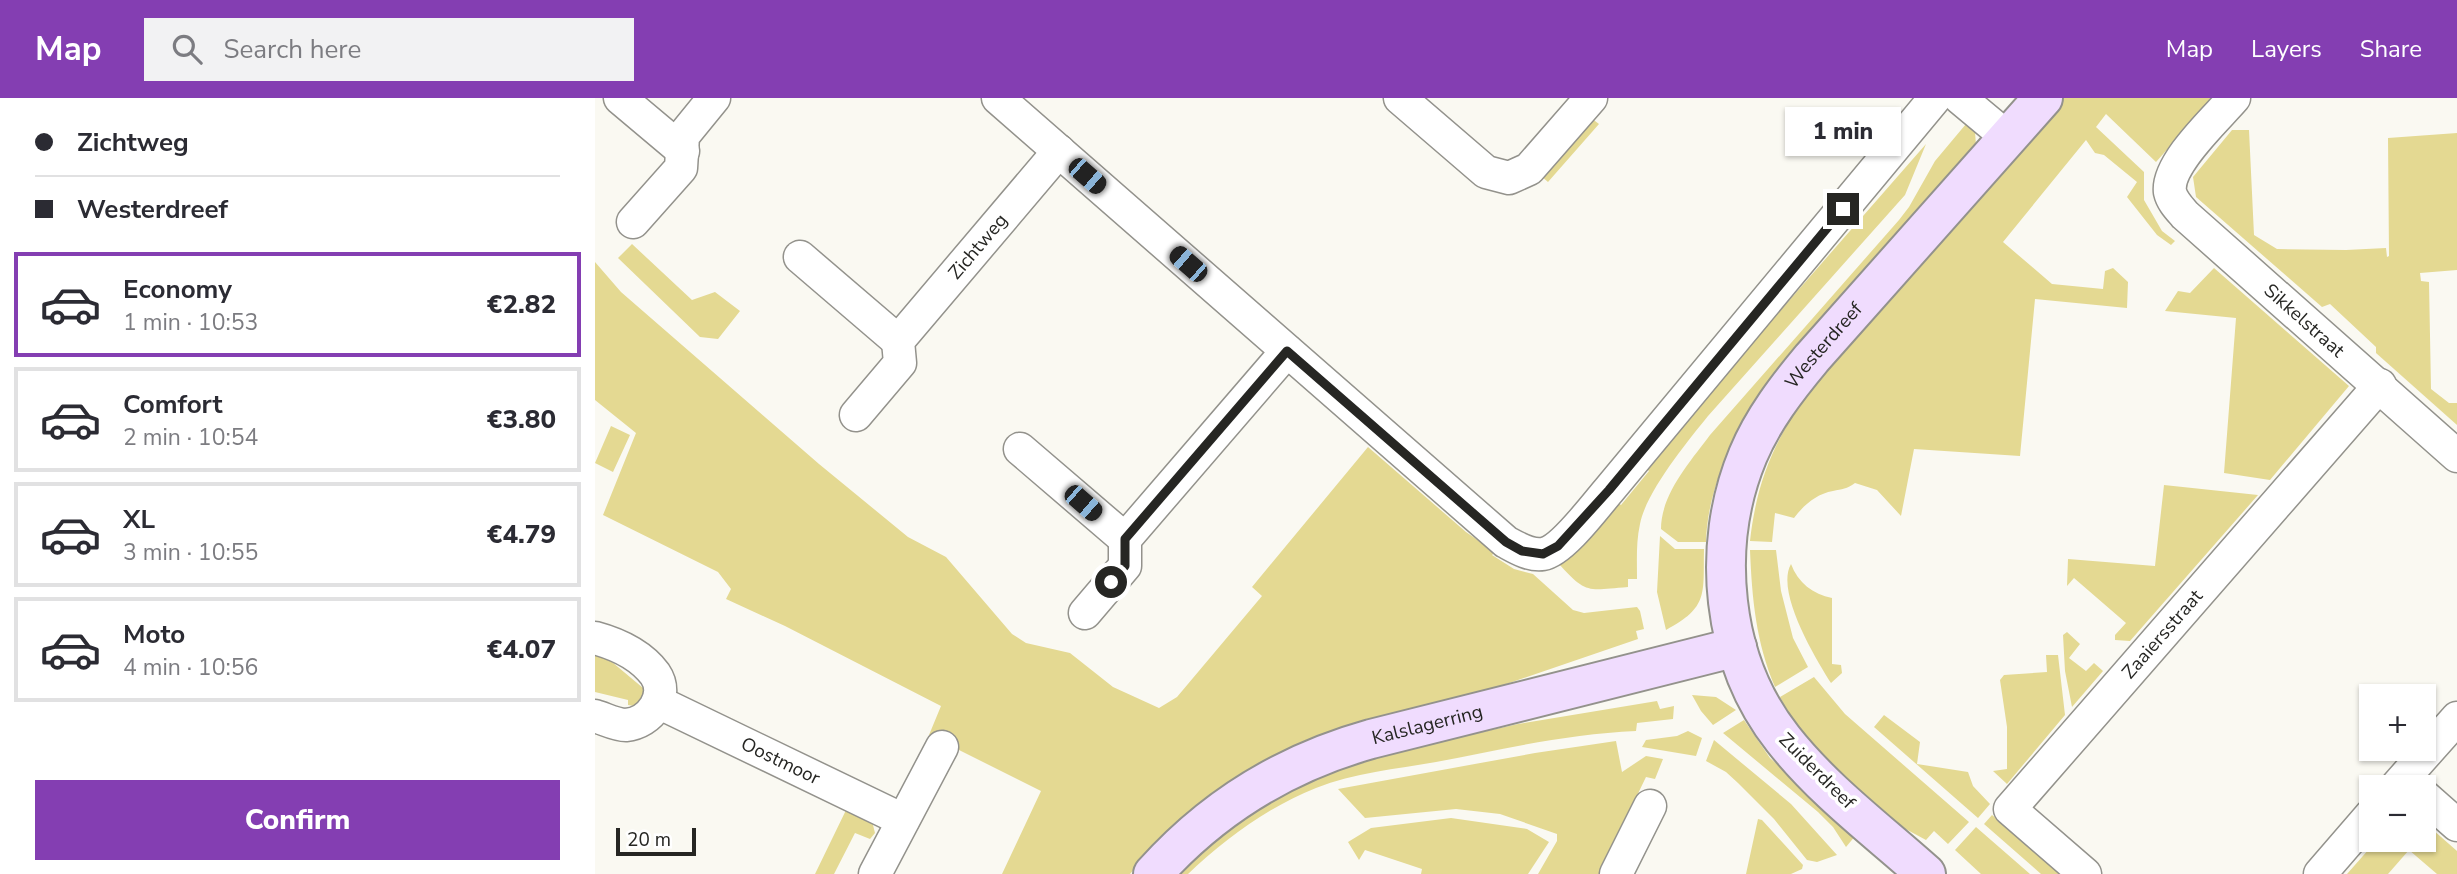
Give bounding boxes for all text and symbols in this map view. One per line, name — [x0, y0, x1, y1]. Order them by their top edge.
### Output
search box — [144, 18, 634, 81]
text: Map — [35, 27, 102, 72]
icon: search — [168, 30, 206, 68]
text: Search here — [224, 32, 361, 67]
text: Map — [2166, 33, 2213, 65]
text: Layers — [2251, 33, 2322, 65]
text: Share — [2360, 33, 2422, 65]
callout: 1 min — [1785, 108, 1901, 156]
text: 1 min — [1813, 116, 1873, 147]
text: Zichtweg — [77, 125, 189, 160]
car — [1065, 154, 1110, 198]
text: Westerdreef — [77, 192, 228, 227]
route end — [1827, 193, 1859, 225]
street label: Zichtweg — [943, 208, 1014, 285]
car — [1166, 242, 1211, 286]
text: Economy — [123, 272, 232, 307]
icon: car — [39, 273, 102, 336]
street label: Sikkelstraat — [2258, 278, 2350, 364]
text: €2.82 — [487, 287, 556, 322]
street label: Westerdreef — [1779, 296, 1869, 394]
text: 1 min · 10:53 — [123, 307, 258, 338]
text: Comfort — [123, 387, 223, 422]
icon: car — [39, 388, 102, 451]
text: €3.80 — [487, 402, 556, 437]
text: 2 min · 10:54 — [123, 422, 258, 453]
car — [1061, 481, 1106, 525]
text: XL — [123, 502, 155, 537]
icon: car — [39, 503, 102, 566]
text: €4.79 — [487, 517, 556, 552]
text: 3 min · 10:55 — [123, 537, 258, 568]
route start — [1095, 566, 1127, 598]
street label: Zaaiersstraat — [2116, 584, 2209, 685]
text: Moto — [123, 617, 185, 652]
icon: car — [39, 618, 102, 681]
text: €4.07 — [487, 632, 556, 667]
text: 4 min · 10:56 — [123, 652, 258, 683]
map controls — [2359, 684, 2436, 852]
button: + — [2359, 684, 2436, 761]
street label: Kalslagerring — [1369, 698, 1486, 751]
street label: Zuiderdreef — [1773, 727, 1861, 815]
street label: Oostmoor — [737, 731, 825, 791]
button: − — [2359, 775, 2436, 852]
button: Confirm — [35, 780, 560, 860]
scale bar — [616, 825, 697, 857]
text: 20 m — [627, 827, 671, 853]

